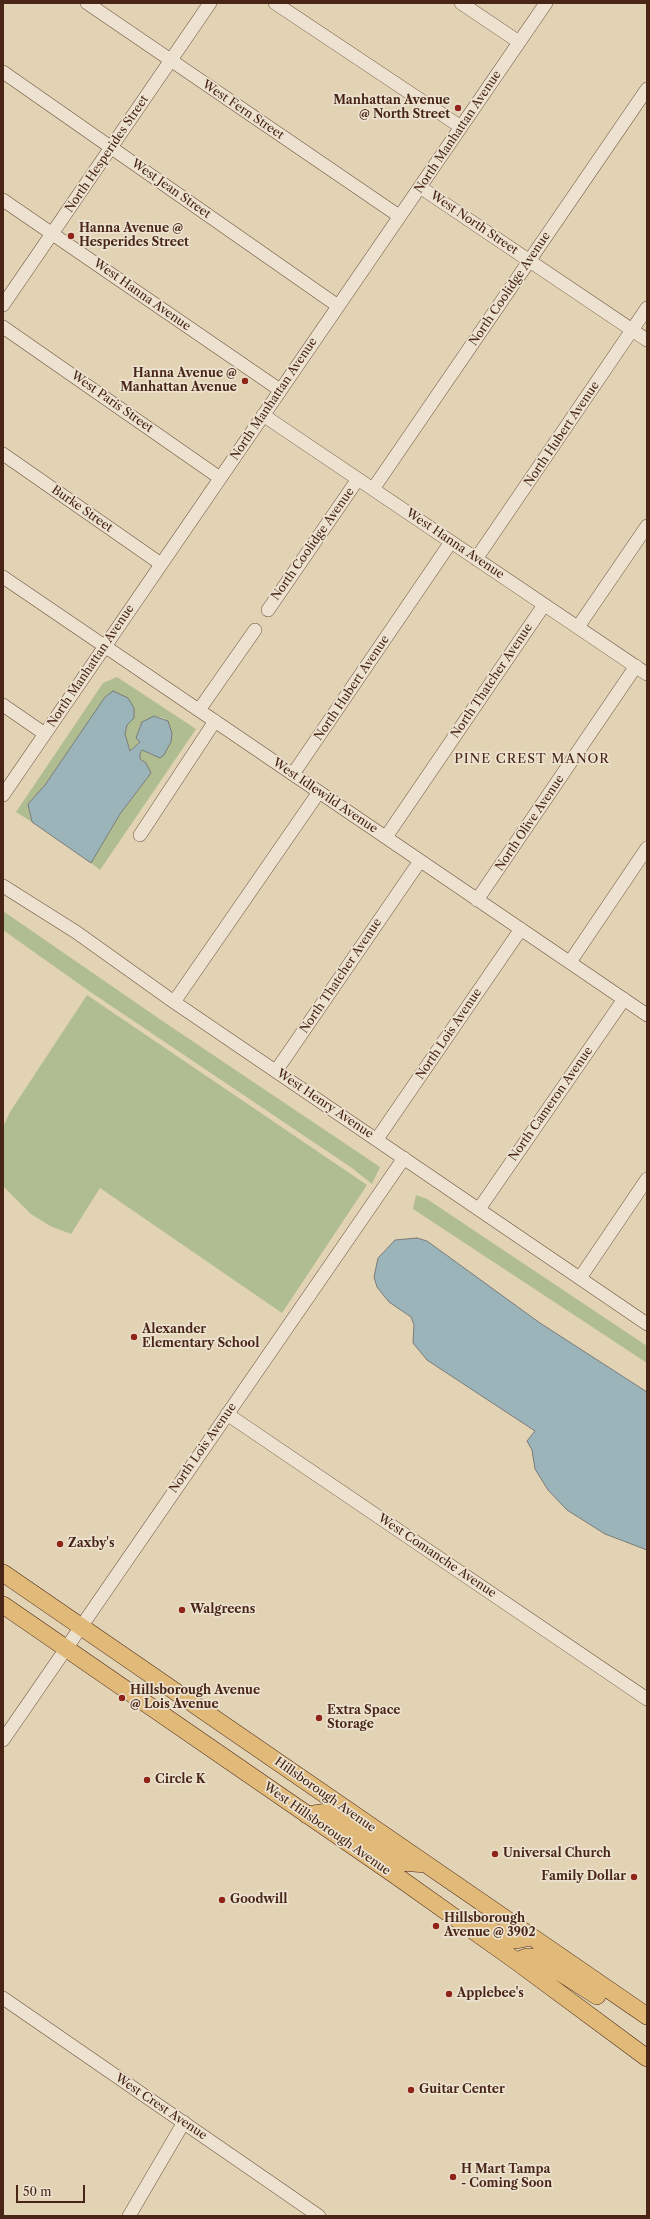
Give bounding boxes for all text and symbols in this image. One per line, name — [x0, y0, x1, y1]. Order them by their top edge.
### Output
street label: North Manhattan Avenue — [412, 68, 504, 196]
street label: West Fern Street — [200, 77, 286, 143]
street label: North Hesperides Street — [62, 93, 152, 215]
place label: Manhattan Avenue @ North Street — [333, 94, 450, 122]
marker: Manhattan Avenue @ North Street — [453, 103, 463, 113]
street label: West Jean Street — [129, 156, 213, 222]
street label: West North Street — [428, 188, 520, 258]
place label: Hanna Avenue @ Hesperides Street — [79, 222, 189, 250]
street label: North Coolidge Avenue — [466, 229, 554, 349]
marker: Hanna Avenue @ Hesperides Street — [66, 231, 76, 241]
street label: West Hanna Avenue — [91, 256, 193, 334]
street label: North Manhattan Avenue — [228, 335, 320, 463]
place label: Hanna Avenue @ Manhattan Avenue — [120, 367, 237, 395]
street label: West Paris Street — [68, 368, 156, 436]
marker: Hanna Avenue @ Manhattan Avenue — [240, 376, 250, 386]
street label: North Hubert Avenue — [521, 379, 603, 489]
street label: Burke Street — [49, 483, 115, 535]
street label: North Coolidge Avenue — [269, 485, 357, 603]
street label: West Hanna Avenue — [403, 506, 507, 582]
street label: North Manhattan Avenue — [45, 602, 137, 730]
street label: North Thatcher Avenue — [448, 621, 536, 741]
street label: North Hubert Avenue — [311, 633, 393, 743]
district label: PINE CREST MANOR — [454, 751, 610, 767]
street label: West Idlewild Avenue — [270, 756, 380, 836]
street label: North Olive Avenue — [493, 772, 567, 874]
street label: North Thatcher Avenue — [297, 916, 385, 1036]
street label: North Lois Avenue — [413, 986, 485, 1082]
street label: North Cameron Avenue — [506, 1044, 596, 1164]
street label: West Henry Avenue — [274, 1066, 376, 1142]
place label: Alexander Elementary School — [142, 1323, 259, 1351]
marker: Alexander Elementary School — [129, 1332, 139, 1342]
street label: North Lois Avenue — [166, 1400, 240, 1496]
street label: West Comanche Avenue — [375, 1511, 499, 1601]
place label: Zaxby's — [68, 1537, 114, 1551]
marker: Zaxby's — [55, 1539, 65, 1549]
place label: Walgreens — [190, 1603, 255, 1617]
marker: Walgreens — [177, 1605, 187, 1615]
place label: Hillsborough Avenue @ Lois Avenue — [130, 1684, 260, 1712]
marker: Hillsborough Avenue @ Lois Avenue — [117, 1693, 127, 1703]
place label: Extra Space Storage — [327, 1704, 400, 1732]
marker: Extra Space Storage — [314, 1713, 324, 1723]
street label: Hillsborough Avenue — [272, 1755, 378, 1835]
place label: Circle K — [155, 1773, 205, 1787]
marker: Circle K — [142, 1775, 152, 1785]
street label: West Hillsborough Avenue — [261, 1780, 393, 1878]
place label: Universal Church — [503, 1847, 611, 1861]
marker: Universal Church — [490, 1849, 500, 1859]
place label: Family Dollar — [541, 1870, 626, 1884]
marker: Family Dollar — [629, 1872, 639, 1882]
place label: Goodwill — [230, 1893, 287, 1907]
marker: Goodwill — [217, 1895, 227, 1905]
place label: Hillsborough Avenue @ 3902 — [444, 1912, 536, 1940]
marker: Hillsborough Avenue @ 3902 — [431, 1921, 441, 1931]
place label: Applebee's — [457, 1987, 524, 2001]
marker: Applebee's — [444, 1989, 454, 1999]
street label: West Crest Avenue — [112, 2071, 210, 2143]
place label: Guitar Center — [419, 2083, 505, 2097]
marker: Guitar Center — [406, 2085, 416, 2095]
place label: H Mart Tampa - Coming Soon — [461, 2163, 552, 2191]
marker: H Mart Tampa - Coming Soon — [448, 2172, 458, 2182]
scale bar — [18, 2177, 87, 2203]
text: 50 m — [23, 2184, 52, 2199]

